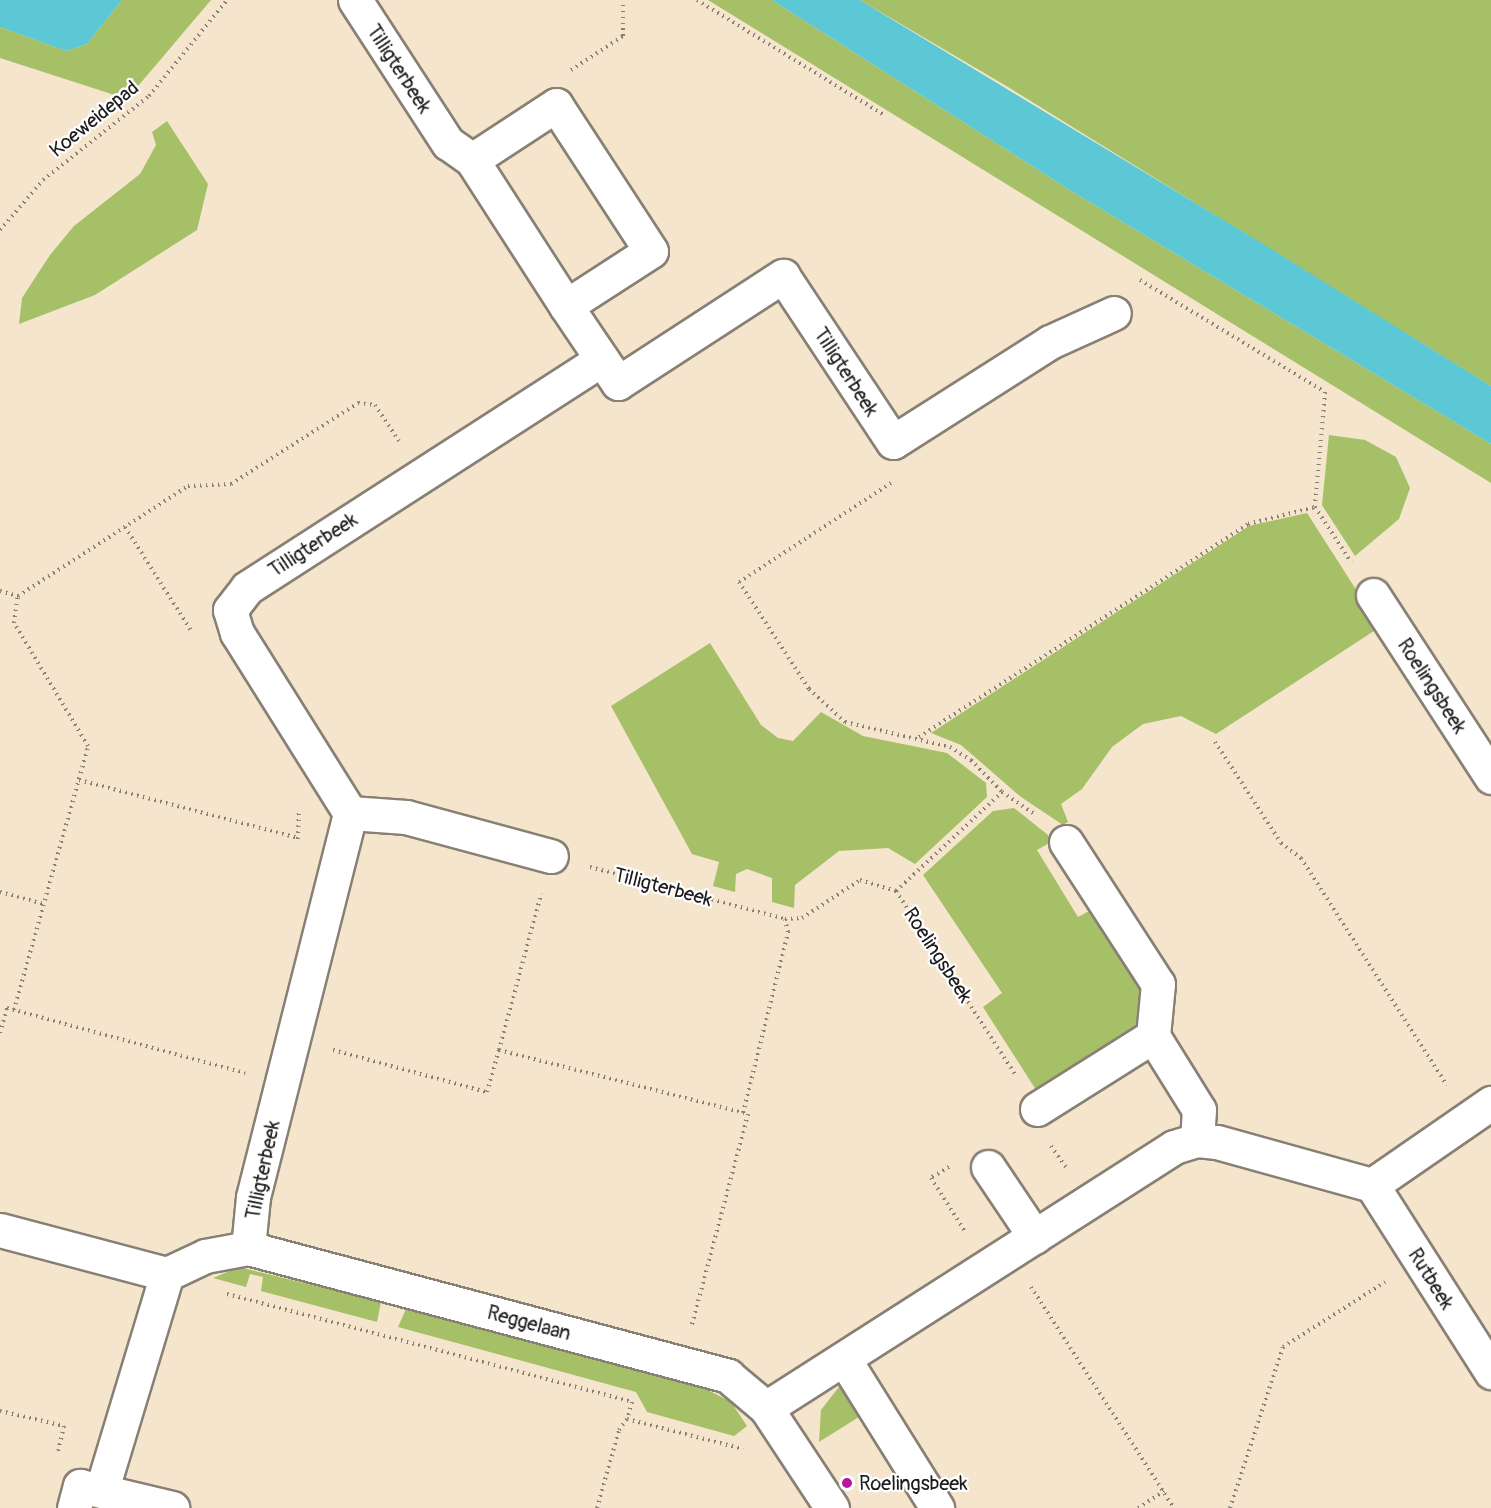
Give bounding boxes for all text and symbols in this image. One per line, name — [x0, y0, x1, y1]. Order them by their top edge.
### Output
street label: Tilligterbeek — [362, 20, 436, 118]
street label: Koeweidepad — [44, 76, 144, 162]
street label: Tilligterbeek — [809, 323, 883, 421]
street label: Tilligterbeek — [264, 508, 362, 582]
street label: Roelingsbeek — [1392, 634, 1472, 738]
street label: Tilligterbeek — [611, 862, 715, 912]
street label: Roelingsbeek — [898, 903, 978, 1007]
street label: Tilligterbeek — [241, 1118, 285, 1222]
street label: Rutbeek — [1403, 1244, 1459, 1314]
street label: Reggelaan — [485, 1300, 573, 1346]
place label: Roelingsbeek — [859, 1471, 967, 1495]
marker: Roelingsbeek — [840, 1476, 854, 1490]

